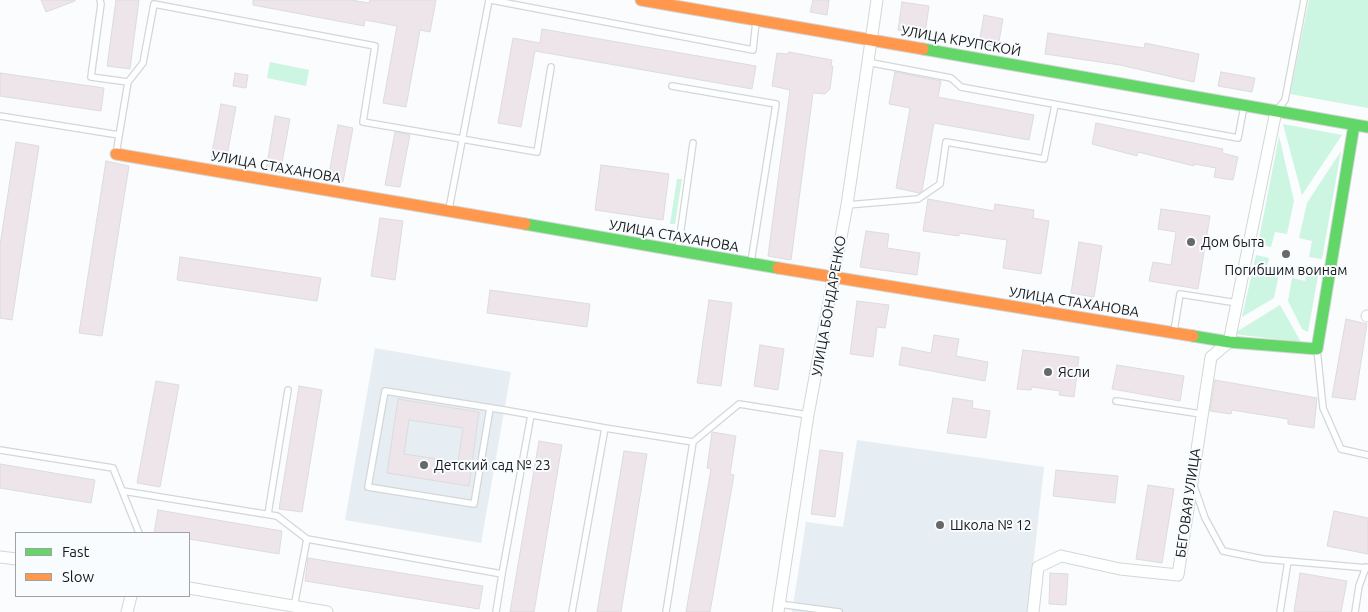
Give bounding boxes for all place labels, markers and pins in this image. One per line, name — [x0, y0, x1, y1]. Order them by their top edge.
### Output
place label: Дом быта — [1201, 234, 1264, 250]
marker: Дом быта — [1185, 236, 1197, 248]
marker: Погибшим воинам — [1280, 248, 1292, 260]
place label: Погибшим воинам — [1225, 262, 1347, 278]
place label: Ясли — [1058, 364, 1090, 380]
marker: Ясли — [1042, 366, 1054, 378]
place label: Детский сад № 23 — [434, 457, 551, 473]
marker: Детский сад № 23 — [418, 459, 430, 471]
place label: Школа № 12 — [950, 517, 1032, 533]
marker: Школа № 12 — [934, 519, 946, 531]

